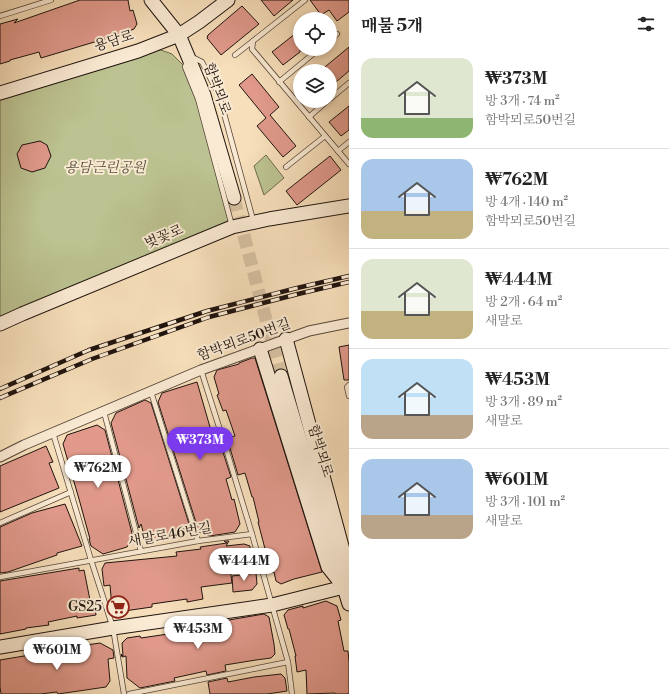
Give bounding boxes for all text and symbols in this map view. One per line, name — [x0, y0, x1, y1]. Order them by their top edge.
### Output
map controls — [293, 12, 337, 108]
button: locate — [293, 12, 337, 56]
icon: filters — [635, 13, 657, 35]
text: 매물 5개 — [361, 15, 424, 37]
street label: 용담로 — [92, 26, 136, 56]
street label: 함박뫼로 — [199, 60, 235, 118]
button: layers — [293, 64, 337, 108]
text: ₩373M — [485, 68, 548, 90]
icon: home — [393, 74, 441, 122]
text: 방 3개 · 74 m² — [485, 93, 560, 109]
text: 함박뫼로50번길 — [485, 112, 576, 128]
park label: 용담근린공원 — [64, 159, 147, 177]
text: ₩762M — [485, 169, 548, 191]
icon: home — [393, 175, 441, 223]
text: 방 4개 · 140 m² — [485, 194, 568, 210]
text: 함박뫼로50번길 — [485, 213, 576, 229]
street label: 벚꽃로 — [142, 221, 187, 253]
text: ₩444M — [485, 269, 552, 291]
icon: home — [393, 275, 441, 323]
text: 방 2개 · 64 m² — [485, 294, 562, 310]
text: 새말로 — [485, 313, 523, 329]
street label: 함박뫼로50번길 — [195, 315, 293, 365]
text: ₩453M — [485, 369, 550, 391]
icon: home — [393, 375, 441, 423]
text: 방 3개 · 89 m² — [485, 394, 562, 410]
text: 새말로 — [485, 413, 523, 429]
street label: 함박뫼로 — [303, 422, 337, 480]
pin: ₩373M — [172, 427, 228, 461]
text: ₩373M — [176, 432, 224, 448]
pin: ₩762M — [70, 455, 126, 489]
text: ₩762M — [74, 460, 122, 476]
text: ₩601M — [485, 469, 548, 491]
icon: home — [393, 475, 441, 523]
text: 방 3개 · 101 m² — [485, 494, 565, 510]
text: 새말로 — [485, 513, 523, 529]
street label: 새말로46번길 — [127, 519, 213, 551]
pin: ₩444M — [216, 548, 272, 582]
text: ₩444M — [218, 553, 270, 569]
supermarket icon: GS25 — [105, 594, 131, 620]
place label: GS25 — [68, 598, 102, 616]
pin: ₩453M — [170, 616, 226, 650]
text: ₩453M — [173, 621, 223, 637]
pin: ₩601M — [29, 637, 85, 671]
text: ₩601M — [33, 642, 81, 658]

